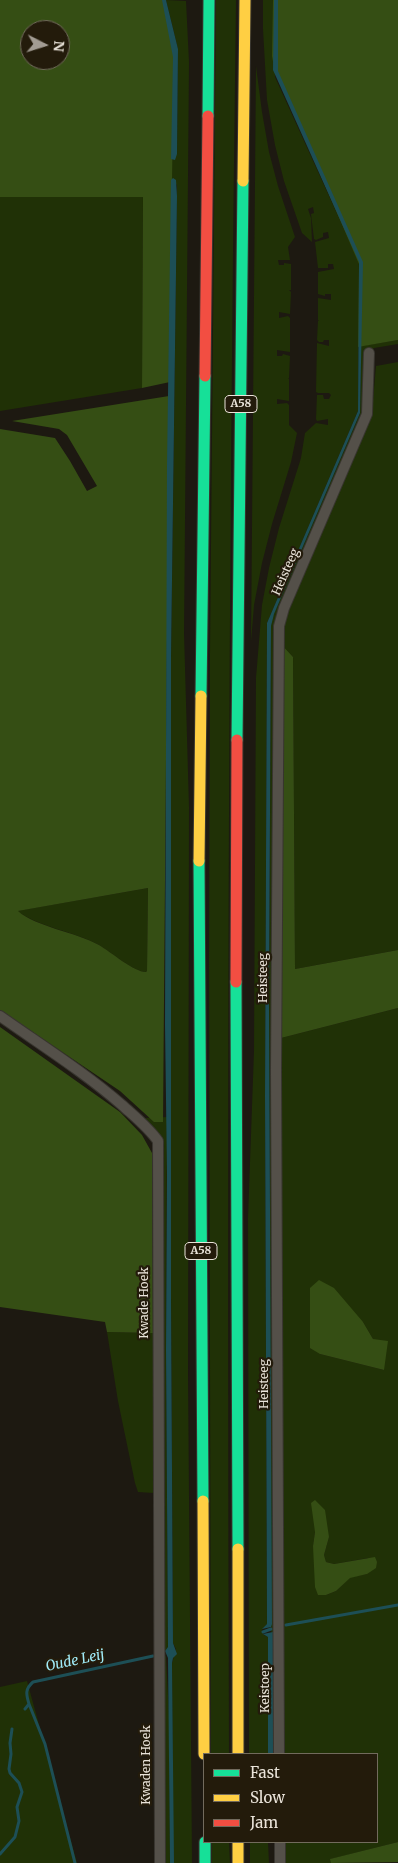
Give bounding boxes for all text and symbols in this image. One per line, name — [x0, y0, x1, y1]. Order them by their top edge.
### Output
north arrow — [20, 20, 70, 70]
text: N — [49, 40, 68, 53]
road number: A58 — [225, 396, 257, 412]
street label: Heisteeg — [269, 546, 303, 598]
street label: Heisteeg — [257, 953, 271, 1003]
road number: A58 — [185, 1242, 217, 1260]
street label: Kwade Hoek — [138, 1267, 152, 1339]
street label: Heisteeg — [258, 1359, 272, 1409]
water label: Oude Leij — [44, 1647, 106, 1675]
street label: Keistoep — [259, 1663, 273, 1713]
street label: Kwaden Hoek — [140, 1725, 154, 1805]
legend — [203, 1753, 378, 1843]
text: Fast — [250, 1763, 280, 1782]
text: Slow — [250, 1788, 285, 1807]
text: Jam — [250, 1813, 278, 1832]

